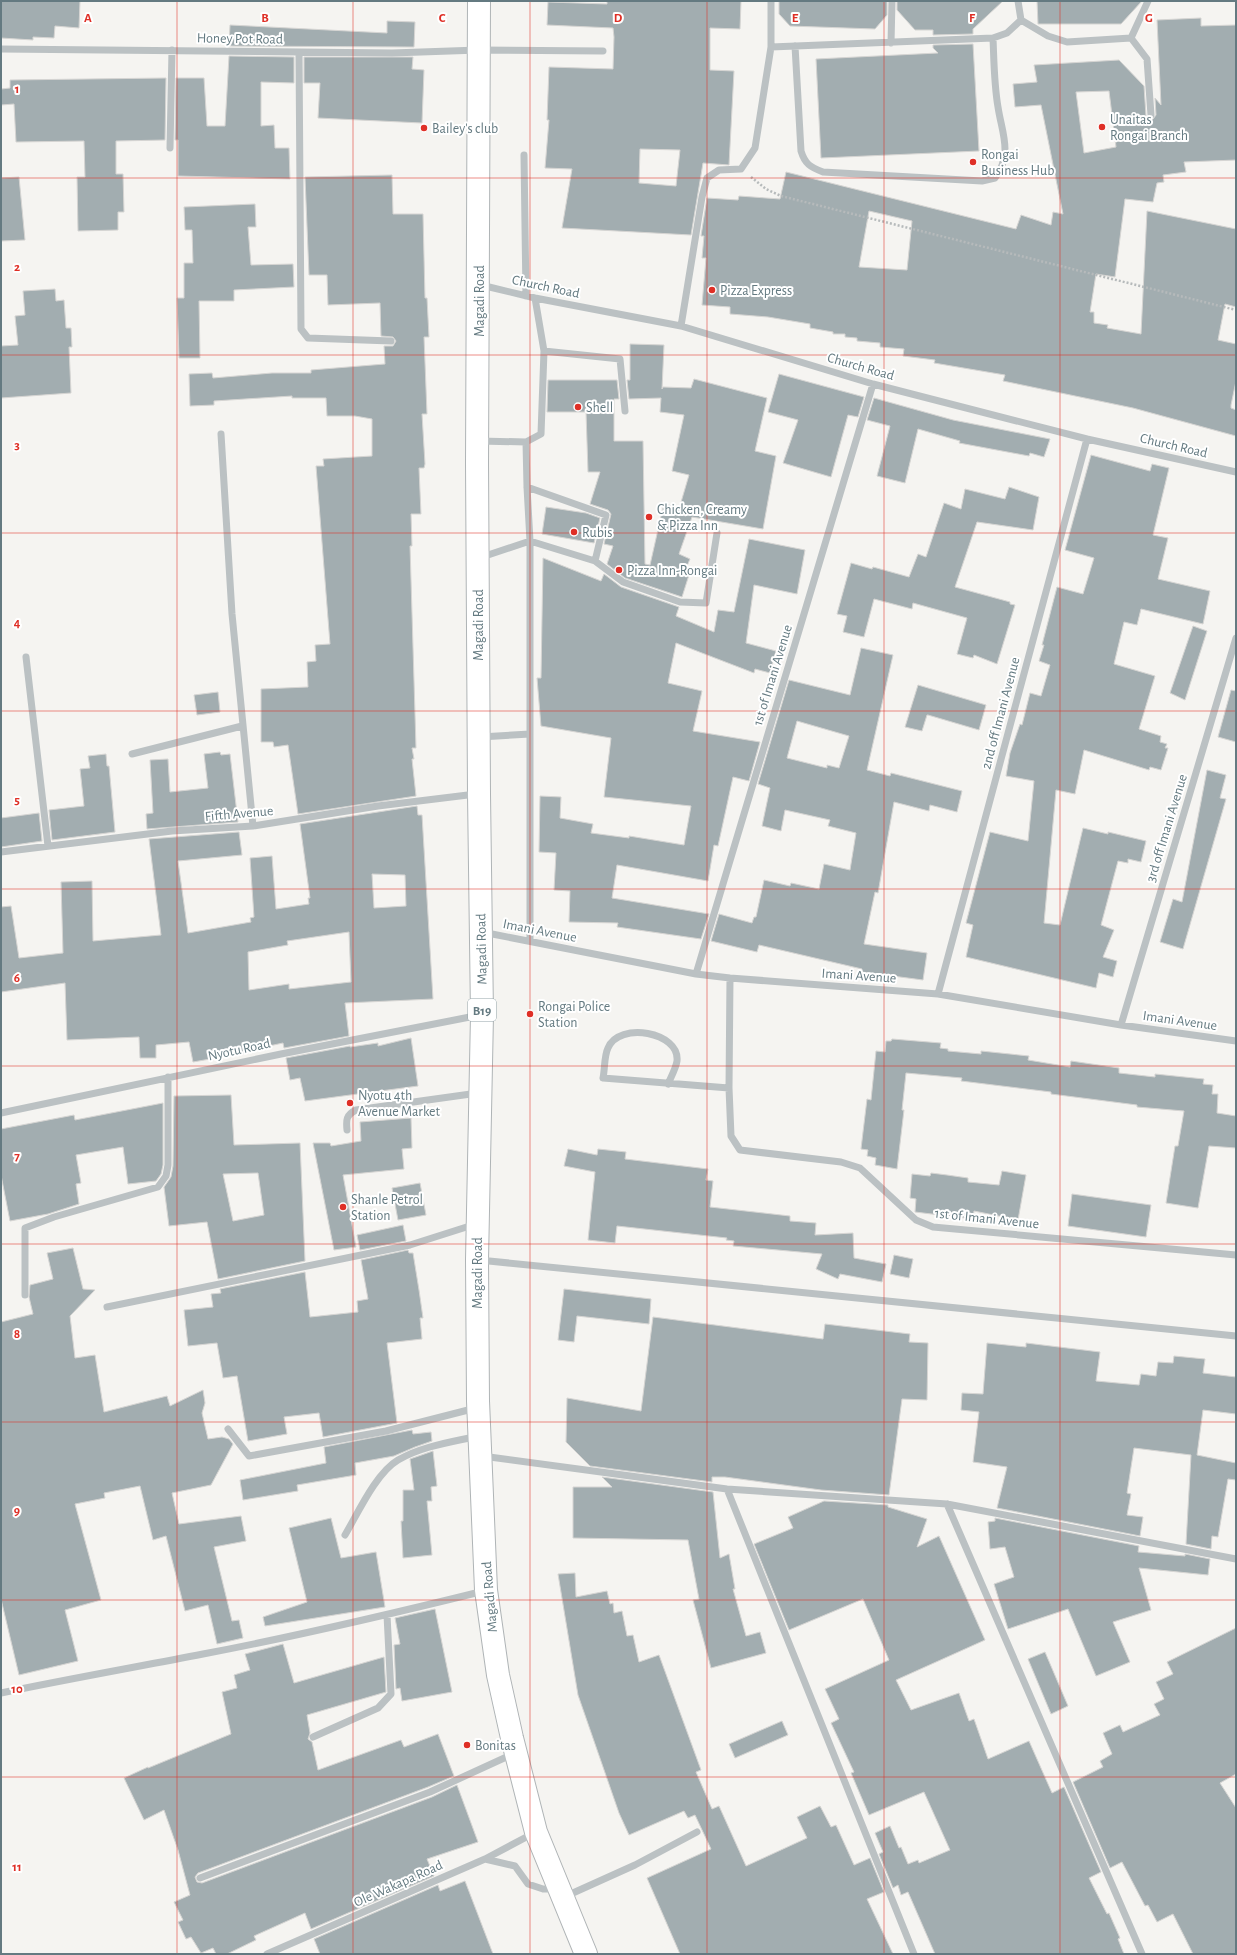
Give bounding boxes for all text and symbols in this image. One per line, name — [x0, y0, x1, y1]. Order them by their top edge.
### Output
text: A — [84, 12, 92, 25]
text: B — [261, 12, 269, 25]
text: C — [439, 12, 446, 25]
text: D — [614, 12, 623, 25]
text: E — [792, 12, 799, 25]
text: F — [969, 12, 976, 25]
text: G — [1145, 12, 1153, 25]
street label: Honey Pot Road — [197, 31, 283, 47]
text: 1 — [15, 83, 19, 96]
place label: Unaitas Rongai Branch — [1110, 113, 1188, 143]
place label: Bailey's club — [432, 122, 498, 136]
marker: Unaitas Rongai Branch — [1097, 122, 1107, 132]
marker: Bailey's club — [419, 123, 429, 133]
place label: Rongai Business Hub — [981, 148, 1054, 178]
marker: Rongai Business Hub — [968, 157, 978, 167]
text: 2 — [14, 261, 20, 274]
street label: Magadi Road — [473, 265, 487, 337]
street label: Church Road — [511, 273, 581, 301]
place label: Pizza Express — [720, 284, 792, 298]
marker: Pizza Express — [707, 285, 717, 295]
street label: Church Road — [826, 351, 896, 383]
place label: Shell — [586, 401, 613, 415]
marker: Shell — [573, 402, 583, 412]
street label: Church Road — [1139, 431, 1209, 461]
text: 3 — [14, 439, 20, 452]
place label: Chicken, Creamy & Pizza Inn — [657, 503, 747, 533]
marker: Chicken, Creamy & Pizza Inn — [644, 512, 654, 522]
place label: Rubis — [582, 526, 612, 540]
marker: Rubis — [569, 527, 579, 537]
place label: Pizza Inn-Rongai — [627, 564, 718, 578]
marker: Pizza Inn-Rongai — [614, 565, 624, 575]
street label: Magadi Road — [472, 589, 486, 661]
text: 4 — [14, 617, 21, 630]
street label: 1st of Imani Avenue — [751, 623, 795, 727]
street label: 2nd off Imani Avenue — [979, 656, 1023, 771]
street label: 3rd off Imani Avenue — [1144, 773, 1190, 884]
text: 5 — [14, 794, 20, 807]
street label: Fifth Avenue — [204, 804, 274, 824]
street label: Magadi Road — [474, 913, 490, 985]
street label: Imani Avenue — [502, 917, 578, 945]
street label: Imani Avenue — [821, 966, 897, 986]
text: 6 — [14, 972, 20, 985]
road number: B19 — [468, 999, 496, 1021]
place label: Rongai Police Station — [538, 1000, 610, 1030]
marker: Rongai Police Station — [525, 1009, 535, 1019]
street label: Imani Avenue — [1142, 1009, 1218, 1033]
street label: Nyotu Road — [207, 1037, 272, 1063]
place label: Nyotu 4th Avenue Market — [358, 1089, 441, 1119]
marker: Nyotu 4th Avenue Market — [345, 1098, 355, 1108]
text: 7 — [14, 1150, 20, 1163]
place label: Shanle Petrol Station — [351, 1193, 423, 1223]
marker: Shanle Petrol Station — [338, 1202, 348, 1212]
street label: 1st of Imani Avenue — [934, 1207, 1040, 1231]
street label: Magadi Road — [471, 1237, 485, 1309]
text: 8 — [14, 1328, 20, 1341]
text: 9 — [14, 1505, 20, 1518]
street label: Magadi Road — [480, 1561, 500, 1633]
text: 10 — [11, 1683, 23, 1696]
place label: Bonitas — [475, 1739, 516, 1753]
marker: Bonitas — [462, 1740, 472, 1750]
street label: Ole Wakapa Road — [352, 1858, 445, 1910]
text: 11 — [12, 1861, 22, 1874]

